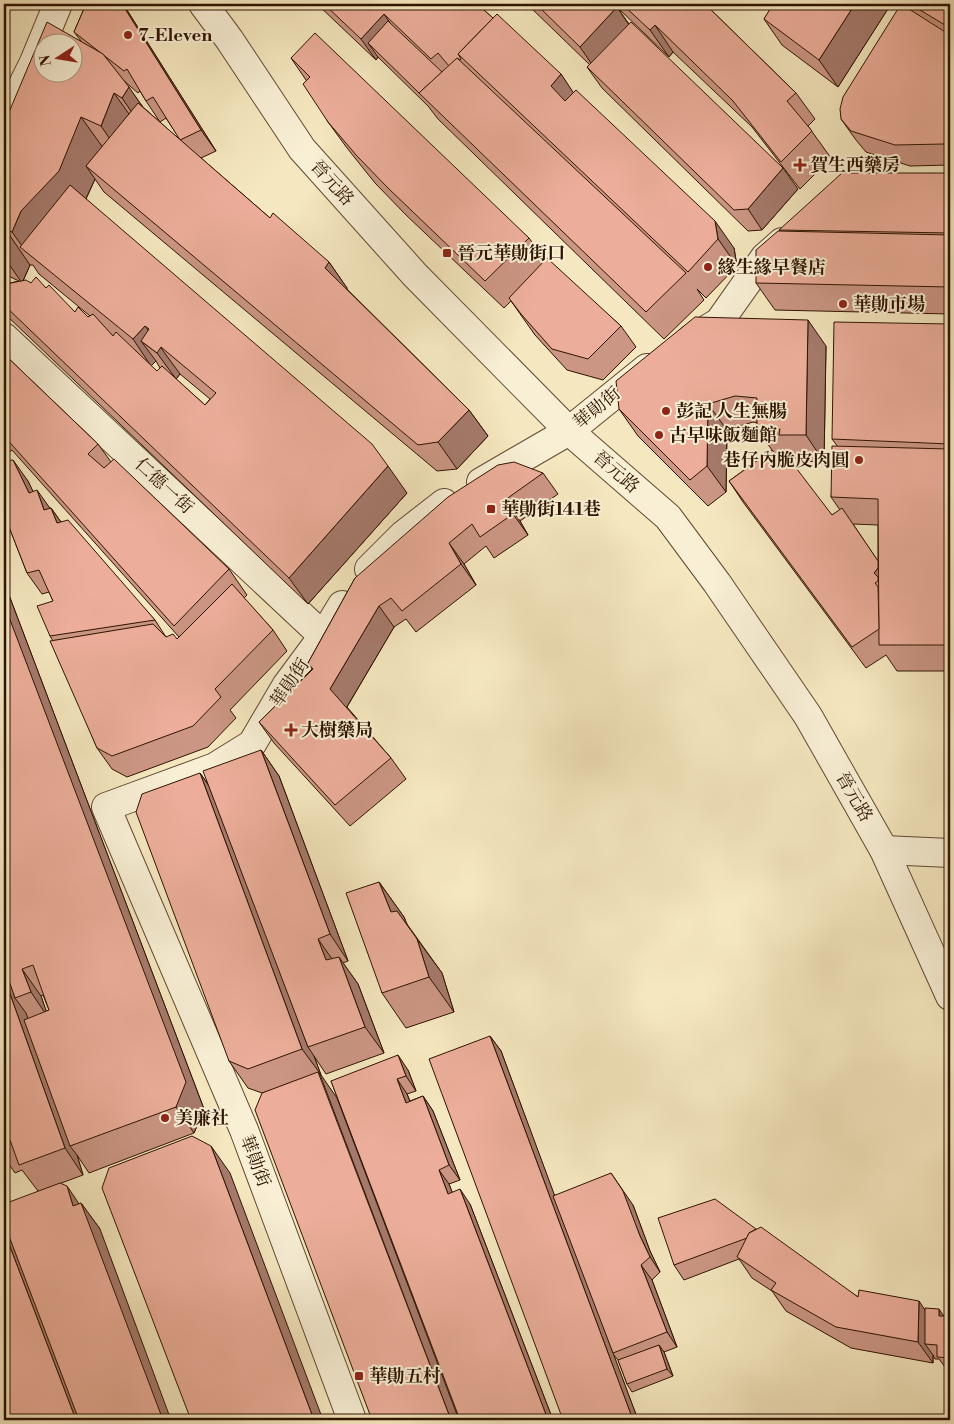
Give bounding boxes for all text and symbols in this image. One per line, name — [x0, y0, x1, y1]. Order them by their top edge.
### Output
place label: 7-Eleven — [138, 24, 212, 47]
marker: 7-Eleven — [122, 29, 134, 41]
north arrow — [32, 32, 82, 82]
text: N — [36, 53, 56, 68]
place label: 賀生西藥房 — [810, 154, 900, 177]
street label: 晉元路 — [305, 155, 359, 211]
marker: 賀生西藥房 — [794, 159, 806, 171]
place label: 晉元華勛街口 — [457, 242, 565, 265]
marker: 晉元華勛街口 — [441, 247, 453, 259]
place label: 緣生緣早餐店 — [718, 256, 826, 279]
marker: 緣生緣早餐店 — [702, 261, 714, 273]
place label: 華勛市場 — [853, 293, 925, 316]
marker: 華勛市場 — [837, 298, 849, 310]
street label: 華勛街 — [569, 382, 625, 434]
place label: 彭記 人生無腸 — [676, 400, 787, 423]
marker: 彭記 人生無腸 — [660, 405, 672, 417]
place label: 古早味飯麵館 — [669, 424, 777, 447]
marker: 古早味飯麵館 — [653, 429, 665, 441]
street label: 晉元路 — [588, 446, 644, 498]
place label: 巷仔內脆皮肉圓 — [723, 449, 849, 472]
street label: 仁德一街 — [130, 453, 198, 519]
marker: 巷仔內脆皮肉圓 — [853, 454, 865, 466]
place label: 華勛街141巷 — [501, 498, 601, 521]
marker: 華勛街141巷 — [485, 503, 497, 515]
street label: 華勛街 — [265, 654, 315, 712]
place label: 大樹藥局 — [301, 719, 373, 742]
marker: 大樹藥局 — [285, 724, 297, 736]
street label: 晉元路 — [831, 768, 877, 826]
place label: 美廉社 — [175, 1107, 229, 1130]
marker: 美廉社 — [159, 1112, 171, 1124]
street label: 華勛街 — [235, 1132, 275, 1190]
place label: 華勛五村 — [369, 1365, 441, 1388]
marker: 華勛五村 — [353, 1370, 365, 1382]

